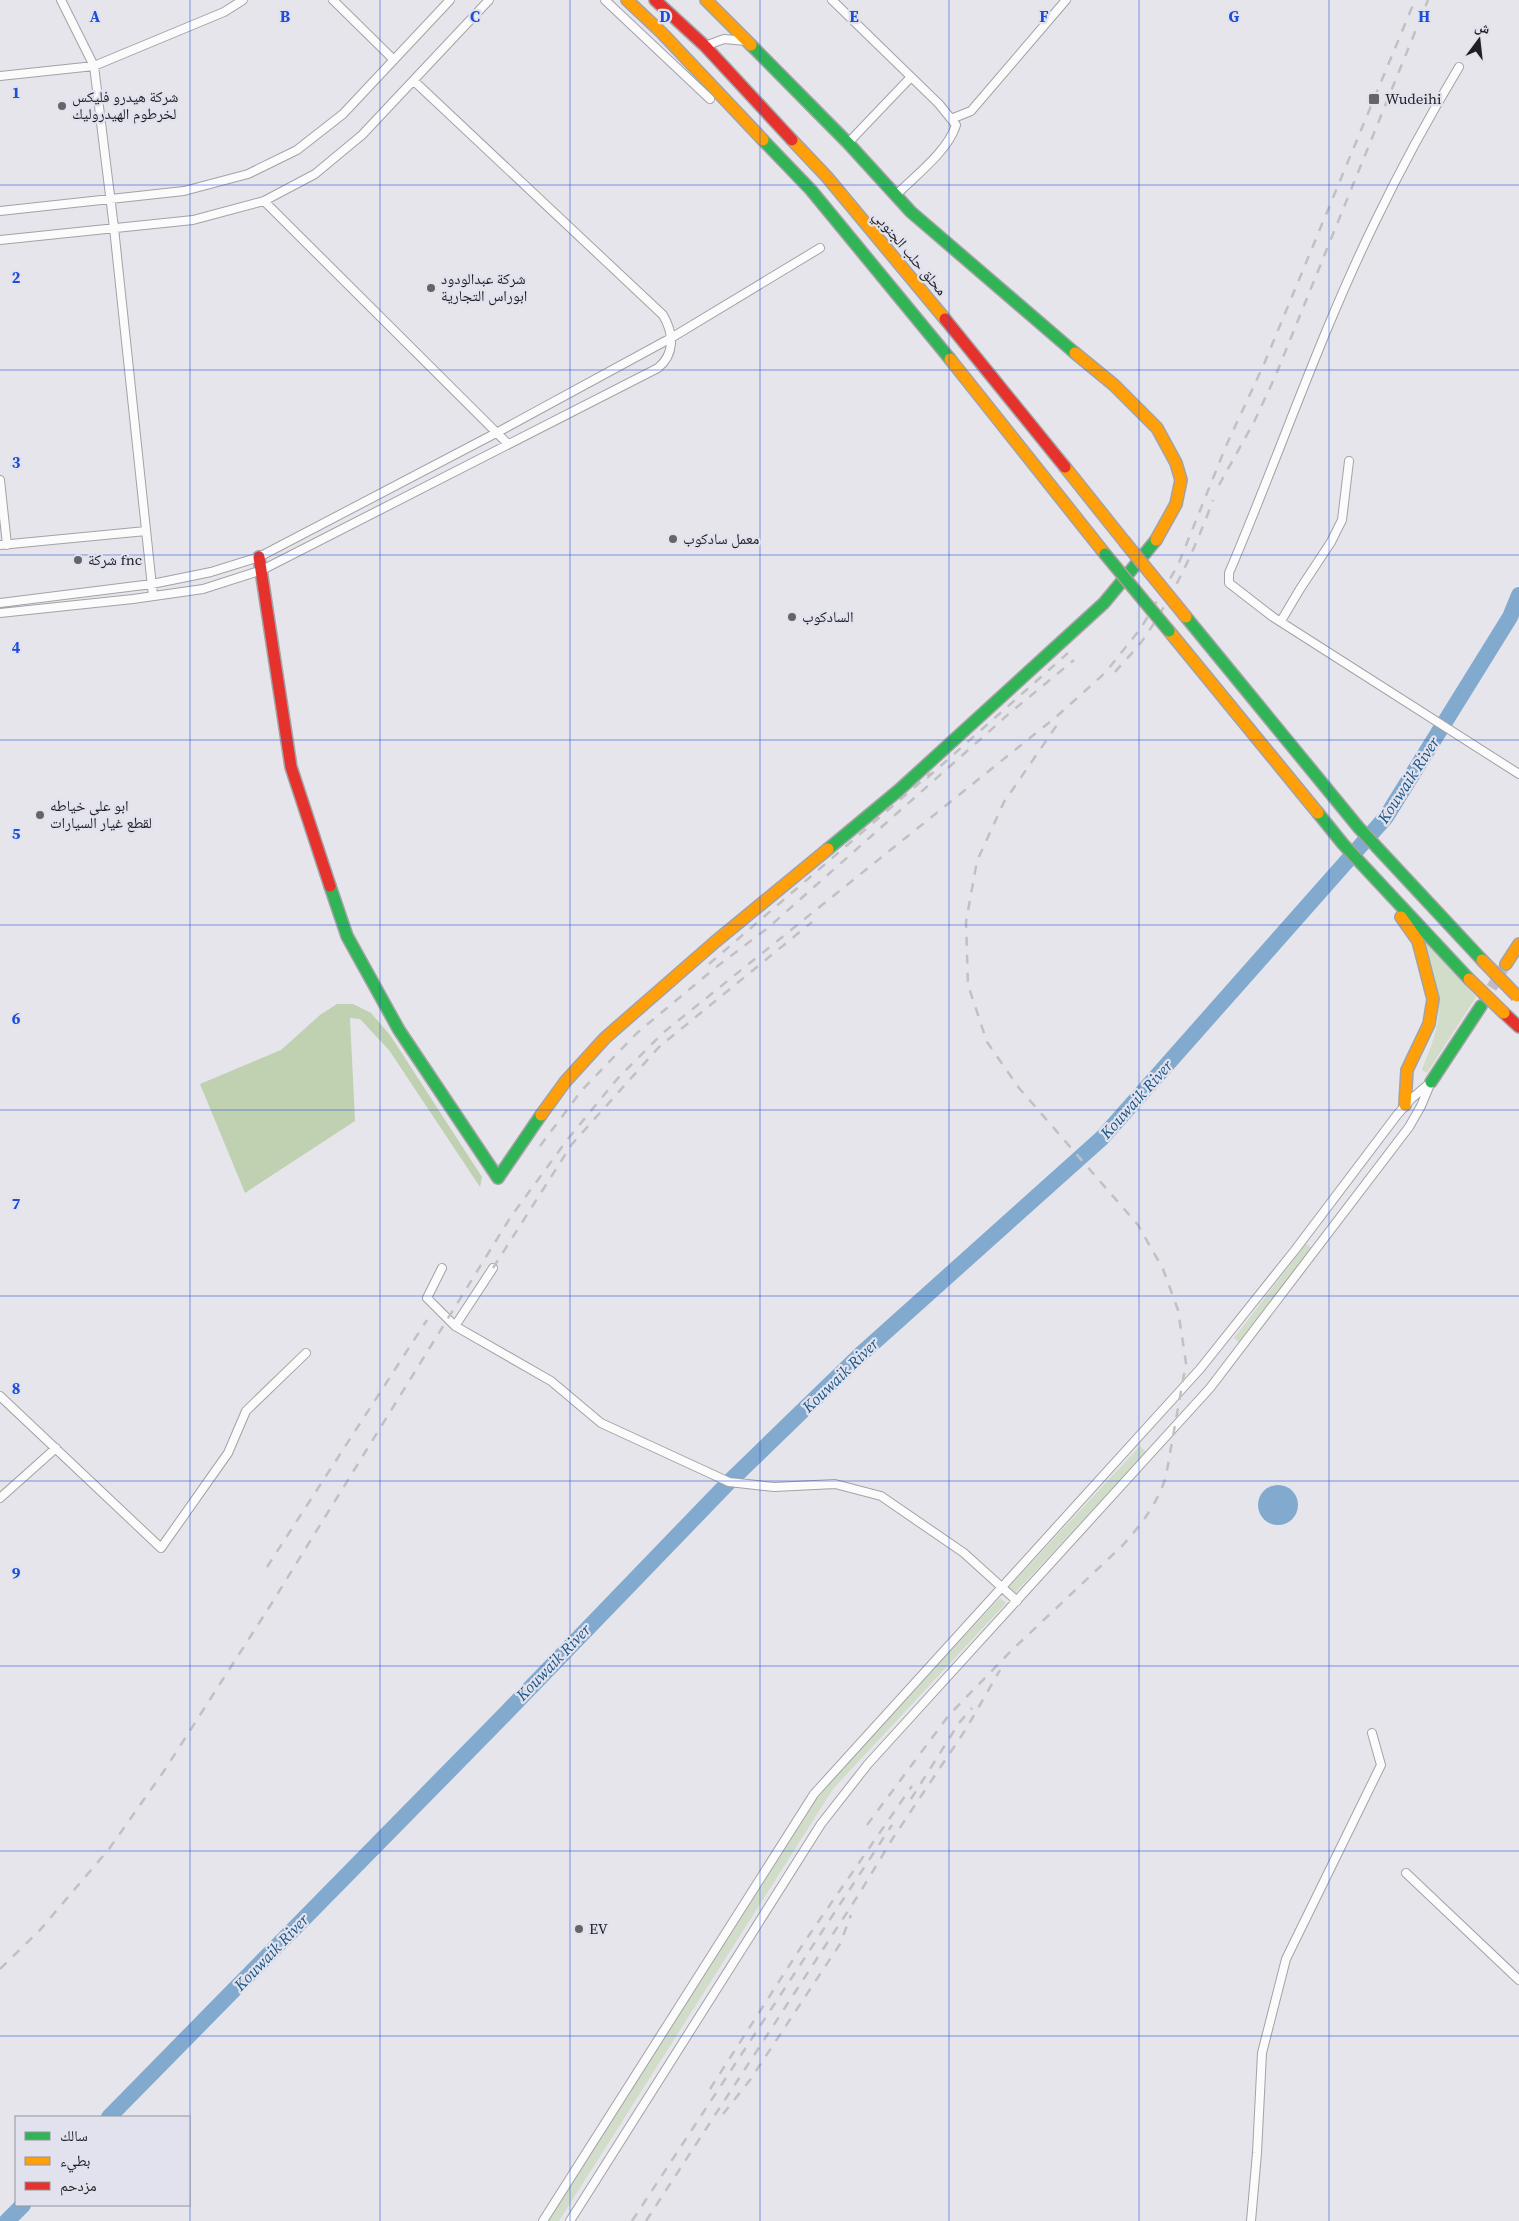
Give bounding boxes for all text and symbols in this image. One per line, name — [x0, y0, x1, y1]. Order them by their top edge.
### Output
text: A — [90, 5, 101, 27]
text: B — [280, 5, 291, 27]
text: C — [470, 5, 480, 27]
text: D — [659, 5, 671, 27]
text: E — [849, 5, 859, 27]
text: F — [1039, 5, 1049, 27]
text: G — [1229, 5, 1240, 27]
text: H — [1418, 5, 1430, 27]
north arrow — [1454, 15, 1504, 65]
text: ش — [1473, 16, 1492, 39]
text: 1 — [12, 81, 20, 103]
place label: شركة هيدرو فليكس لخرطوم الهيدروليك — [72, 86, 179, 124]
place label: Wudeihi — [1385, 88, 1441, 109]
marker: Wudeihi — [1367, 92, 1381, 106]
marker: شركة هيدرو فليكس لخرطوم الهيدروليك — [56, 100, 68, 112]
street label: محلق حلب الجنوبي — [867, 206, 952, 301]
text: 2 — [12, 266, 21, 288]
place label: شركة عبدالودود ابوراس التجارية — [441, 268, 527, 306]
marker: شركة عبدالودود ابوراس التجارية — [425, 282, 437, 294]
text: 3 — [12, 451, 21, 473]
place label: معمل سادكوب — [683, 528, 759, 549]
marker: معمل سادكوب — [667, 533, 679, 545]
place label: شركة fnc — [88, 549, 142, 570]
marker: شركة fnc — [72, 554, 84, 566]
place label: السادكوب — [802, 606, 854, 627]
marker: السادكوب — [786, 611, 798, 623]
text: 4 — [12, 636, 21, 658]
water label: Kouwaik River — [1371, 732, 1444, 828]
place label: ابو علي خياطه لقطع غيار السيارات — [50, 795, 152, 833]
marker: ابو علي خياطه لقطع غيار السيارات — [34, 809, 46, 821]
text: 5 — [12, 822, 21, 844]
text: 6 — [12, 1007, 21, 1029]
water label: Kouwaik River — [1094, 1055, 1178, 1144]
text: 7 — [12, 1192, 21, 1214]
water label: Kouwaik River — [796, 1332, 884, 1418]
text: 8 — [12, 1377, 20, 1399]
text: 9 — [12, 1562, 21, 1584]
water label: Kouwaik River — [510, 1618, 596, 1706]
water label: Kouwaik River — [228, 1908, 314, 1996]
place label: EV — [589, 1918, 608, 1939]
marker: EV — [573, 1923, 585, 1935]
legend — [15, 2116, 190, 2206]
text: سالك — [60, 2125, 88, 2146]
text: بطيء — [60, 2150, 90, 2173]
text: مزدحم — [60, 2175, 97, 2196]

